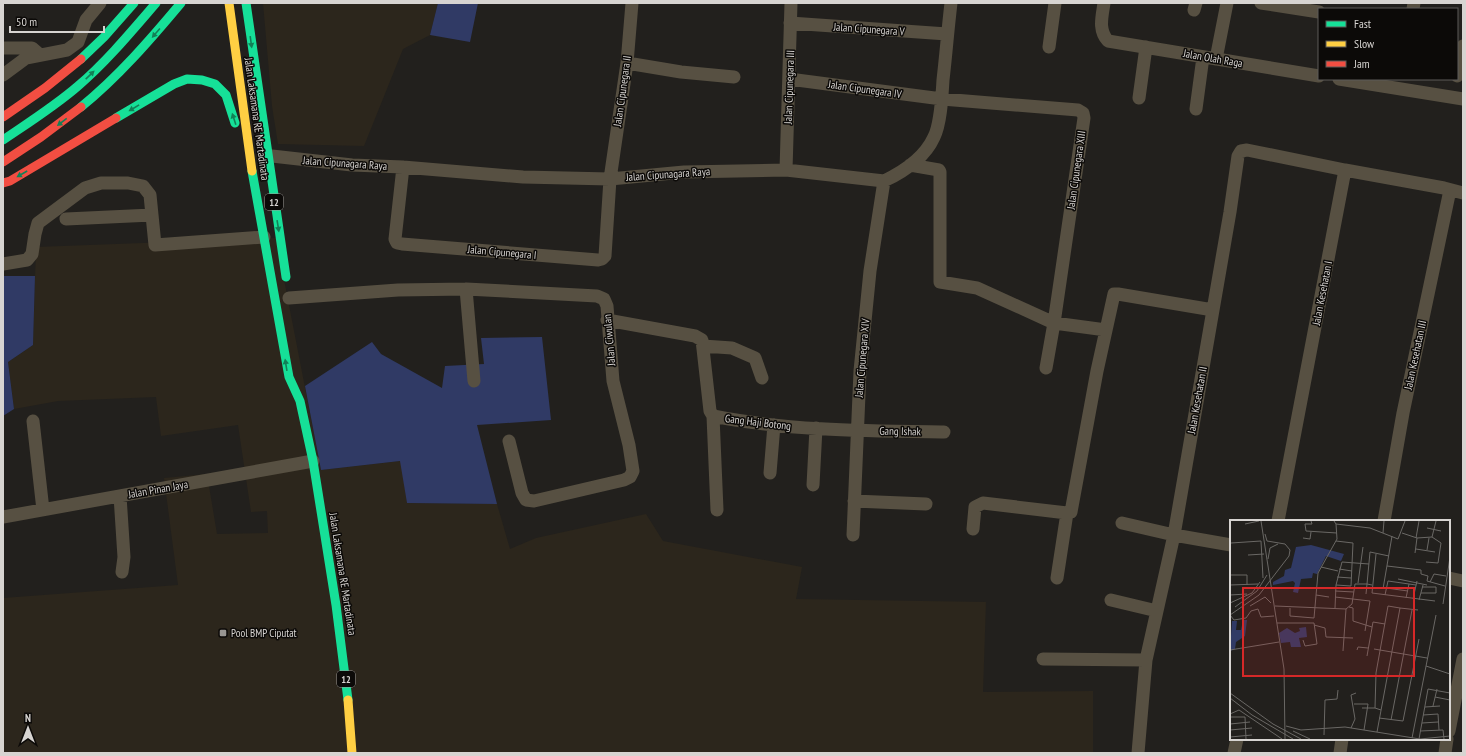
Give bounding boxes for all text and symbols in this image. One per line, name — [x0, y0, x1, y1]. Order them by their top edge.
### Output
scale bar — [10, 8, 104, 34]
legend — [1318, 8, 1458, 80]
text: 50 m — [16, 14, 37, 29]
text: Fast — [1354, 16, 1372, 31]
street label: Jalan Cipunegara V — [832, 19, 906, 39]
one-way arrow — [151, 28, 160, 38]
one-way arrow — [249, 36, 255, 48]
text: Slow — [1354, 36, 1375, 51]
street label: Jalan Olah Raga — [1181, 46, 1244, 70]
street label: Jalan Cipunegara III — [781, 50, 797, 125]
street label: Jalan Cipunegara II — [610, 55, 634, 128]
street label: Jalan Laksamana RE Martadinata — [241, 56, 273, 181]
text: Jam — [1353, 56, 1370, 71]
one-way arrow — [85, 70, 95, 79]
street label: Jalan Cipunegara IV — [826, 77, 904, 101]
one-way arrow — [128, 104, 140, 111]
one-way arrow — [231, 113, 237, 125]
one-way arrow — [56, 118, 67, 127]
street label: Jalan Cipunegara XIII — [1063, 130, 1088, 211]
street label: Jalan Cipunagara Raya — [301, 153, 388, 173]
street label: Jalan Cipunagara Raya — [624, 164, 711, 184]
one-way arrow — [16, 170, 28, 177]
road number: 12 — [265, 194, 283, 210]
one-way arrow — [275, 220, 281, 232]
street label: Jalan Cipunegara I — [466, 242, 537, 262]
street label: Jalan Kesehatan I — [1309, 260, 1335, 327]
street label: Jalan Ciwulan — [600, 313, 618, 367]
street label: Jalan Cipunegara XIV — [851, 317, 873, 399]
street label: Jalan Kesehatan III — [1401, 319, 1429, 392]
one-way arrow — [283, 359, 289, 371]
street label: Jalan Kesehatan II — [1184, 365, 1210, 436]
street label: Gang Haji Botong — [724, 411, 792, 433]
street label: Gang Ishak — [879, 424, 922, 438]
street label: Jalan Pinan Jaya — [126, 477, 189, 501]
street label: Jalan Laksamana RE Martadinata — [326, 511, 360, 636]
inset map — [1230, 520, 1450, 740]
place label: Pool BMP Ciputat — [231, 626, 297, 640]
marker: Pool BMP Ciputat — [218, 628, 228, 638]
road number: 12 — [337, 671, 355, 687]
north arrow — [8, 708, 48, 748]
text: N — [25, 711, 31, 725]

